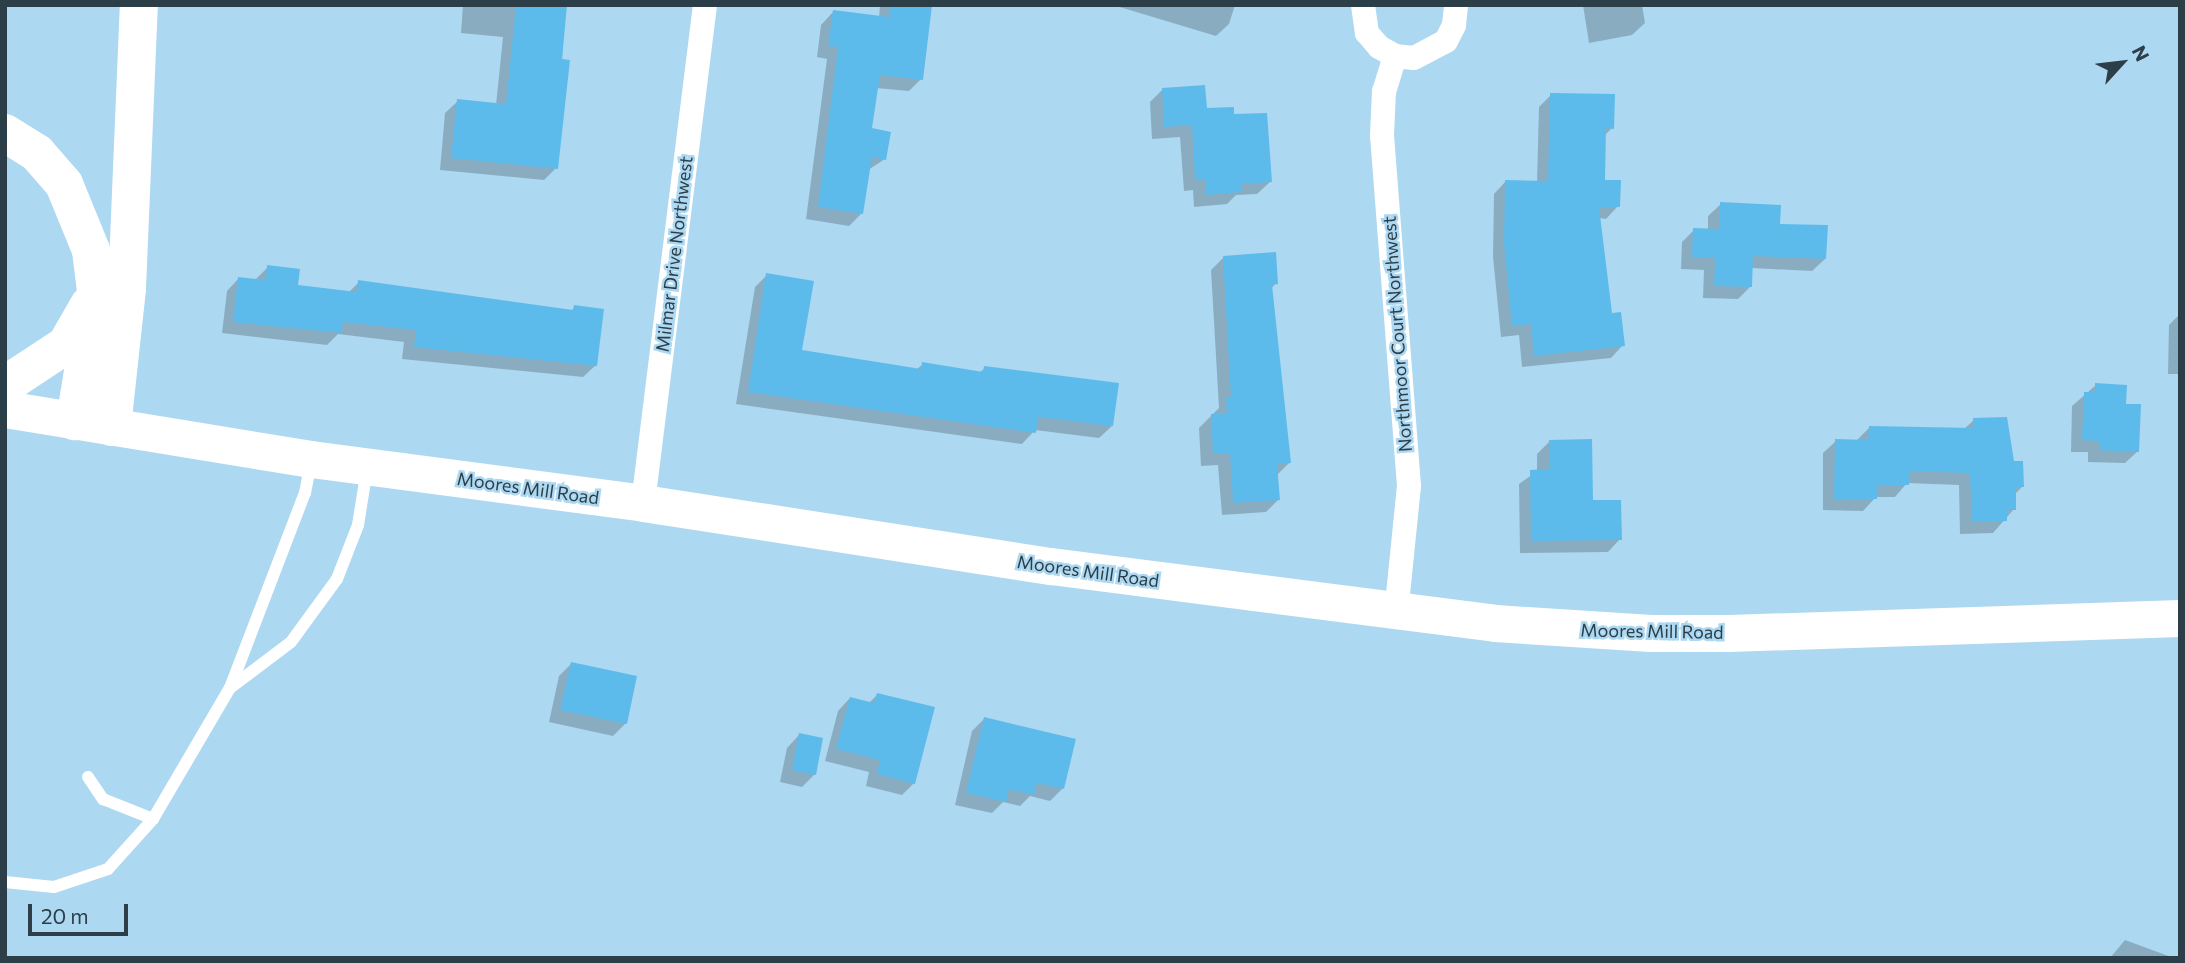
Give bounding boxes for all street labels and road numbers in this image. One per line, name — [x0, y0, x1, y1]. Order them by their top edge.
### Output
street label: Milmar Drive Northwest — [651, 155, 697, 353]
street label: Northmoor Court Northwest — [1378, 215, 1416, 453]
street label: Moores Mill Road — [456, 467, 600, 509]
street label: Moores Mill Road — [1016, 550, 1160, 592]
street label: Moores Mill Road — [1580, 619, 1724, 643]

